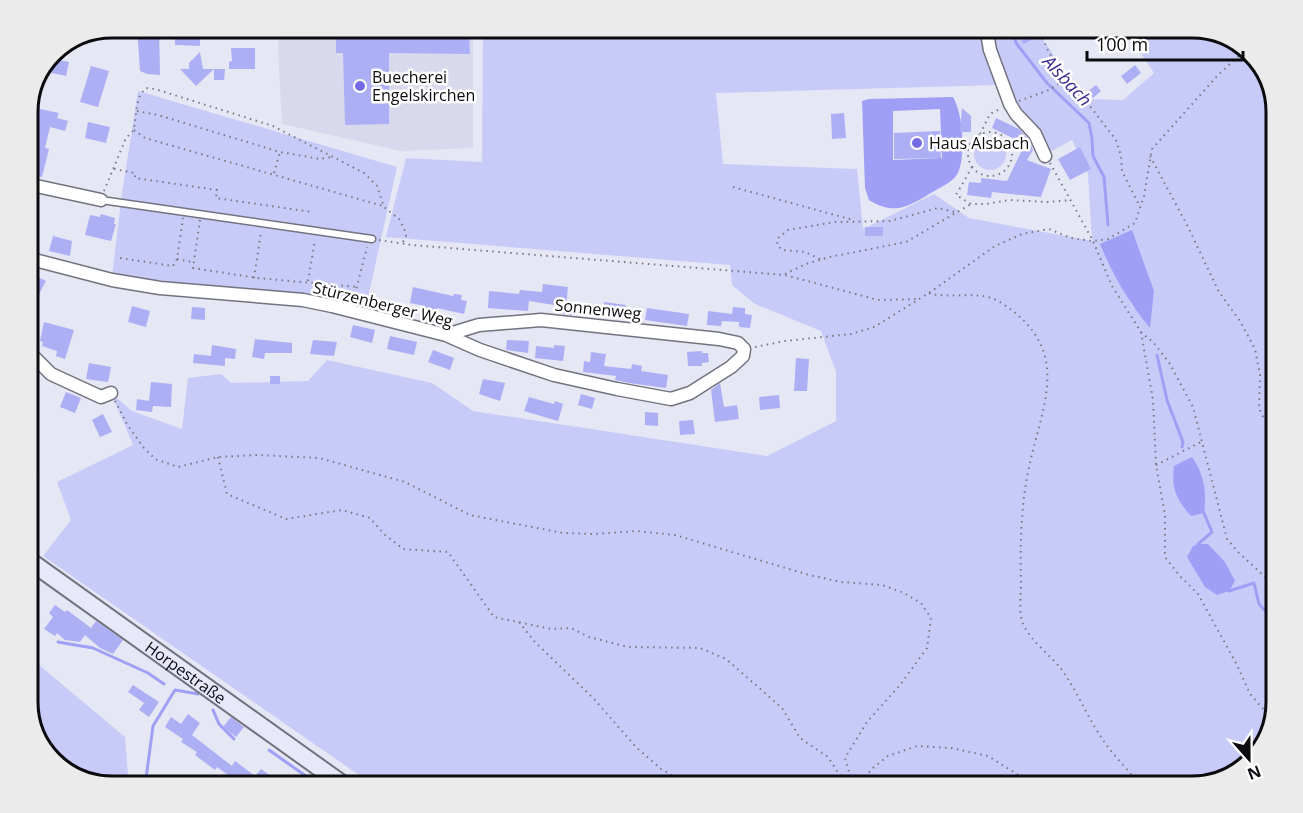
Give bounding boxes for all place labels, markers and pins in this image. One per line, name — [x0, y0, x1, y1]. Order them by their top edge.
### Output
place label: Buecherei Engelskirchen — [372, 66, 475, 106]
marker: Buecherei Engelskirchen — [353, 79, 367, 93]
place label: Haus Alsbach — [929, 132, 1029, 154]
marker: Haus Alsbach — [910, 136, 924, 150]

